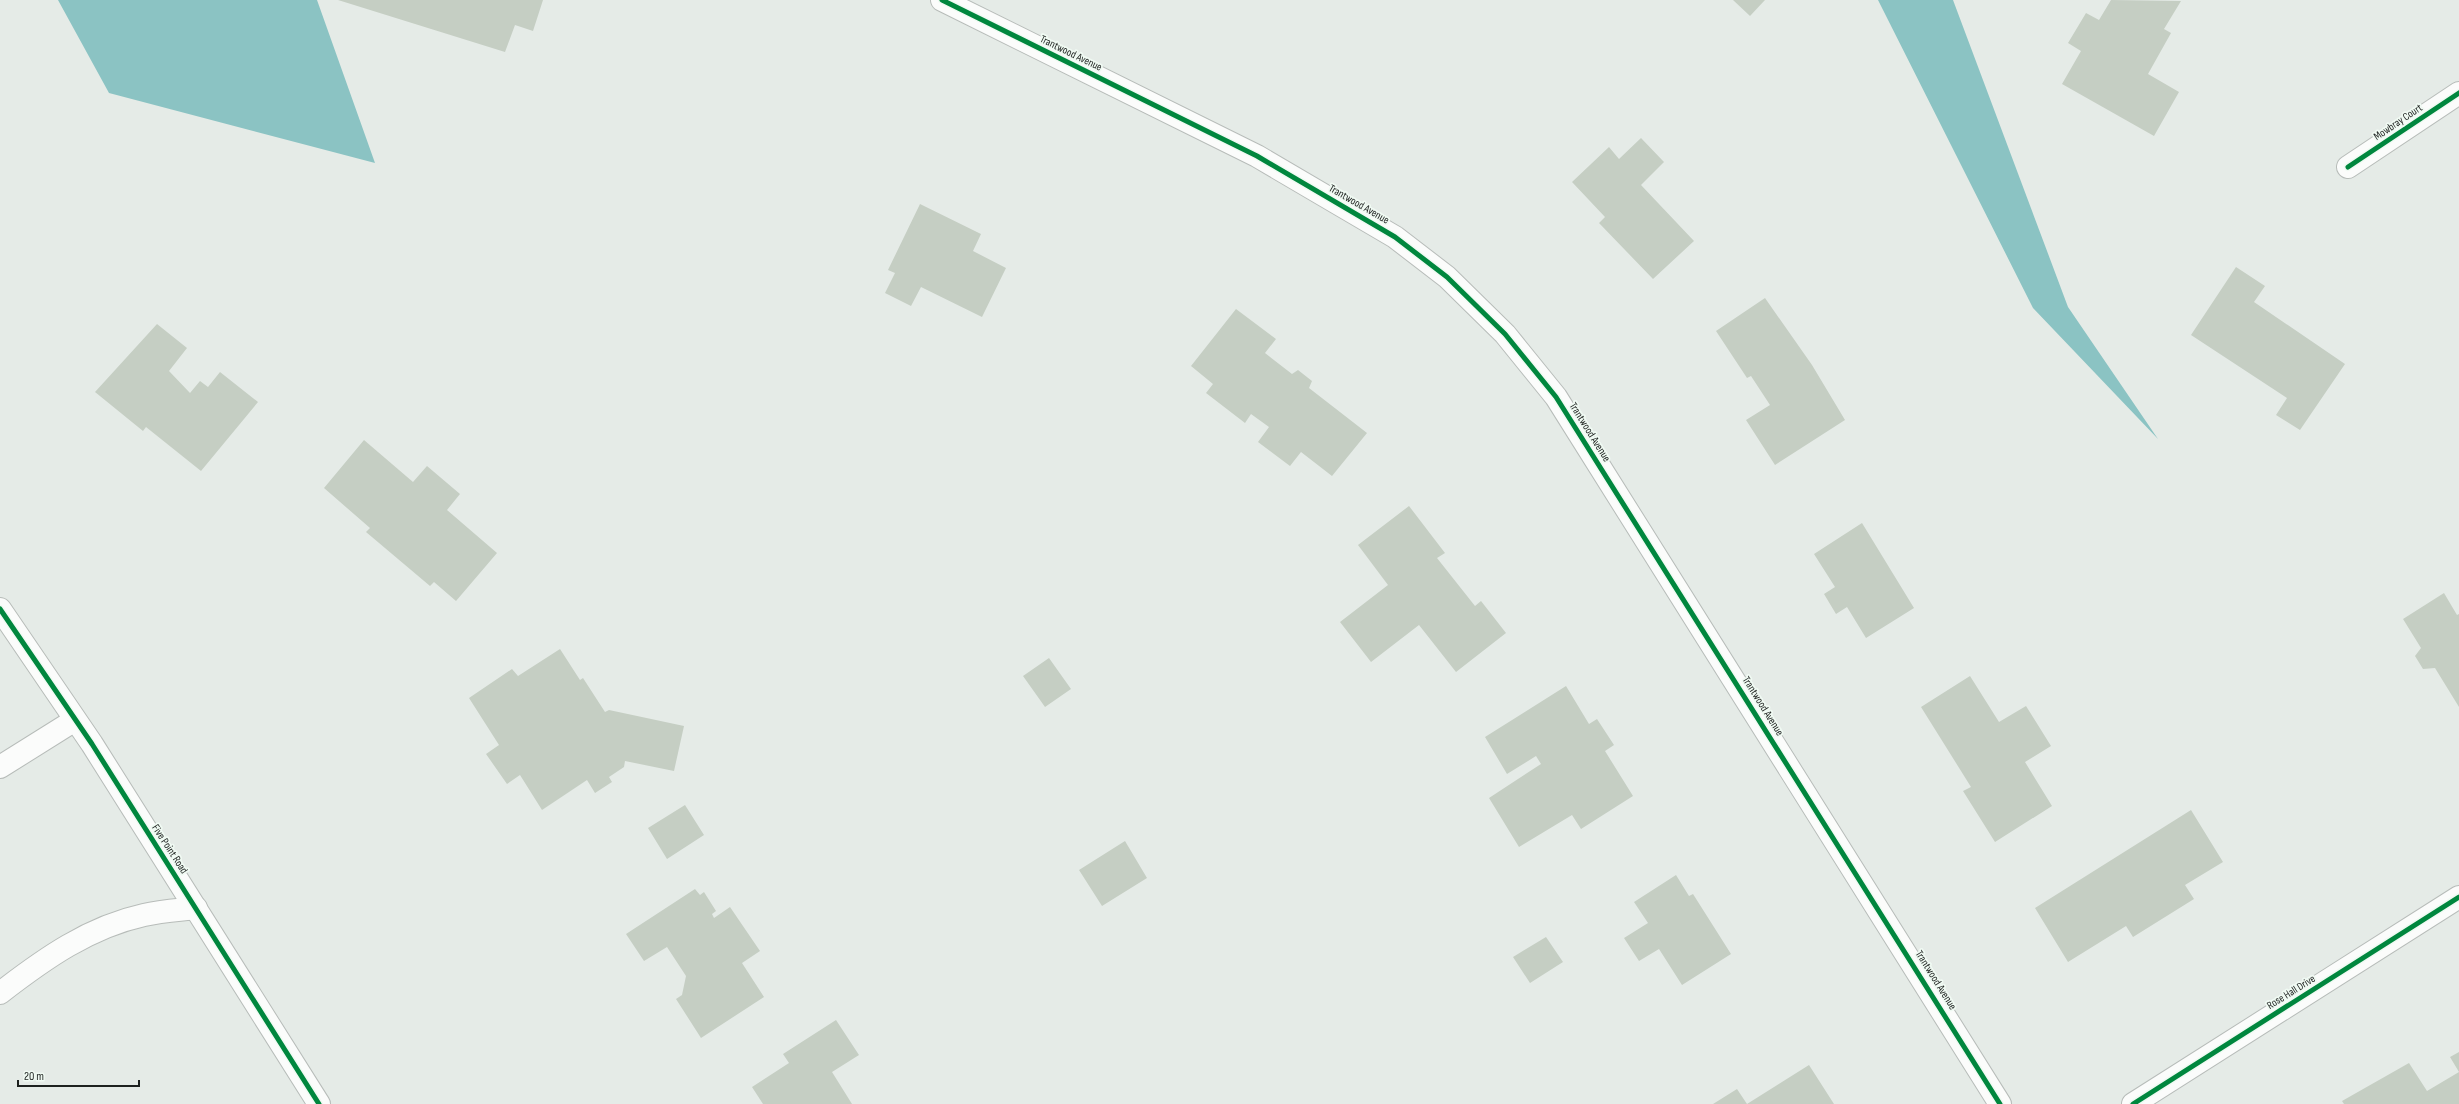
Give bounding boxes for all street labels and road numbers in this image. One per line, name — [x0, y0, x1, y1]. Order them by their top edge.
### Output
street label: Trantwood Avenue — [1038, 32, 1104, 74]
street label: Mowbray Court — [2371, 101, 2425, 143]
street label: Trantwood Avenue — [1327, 181, 1391, 227]
street label: Trantwood Avenue — [1567, 400, 1613, 464]
street label: Trantwood Avenue — [1740, 674, 1786, 738]
street label: Five Point Road — [149, 822, 191, 876]
street label: Trantwood Avenue — [1913, 948, 1959, 1012]
street label: Rose Hall Drive — [2264, 972, 2318, 1012]

